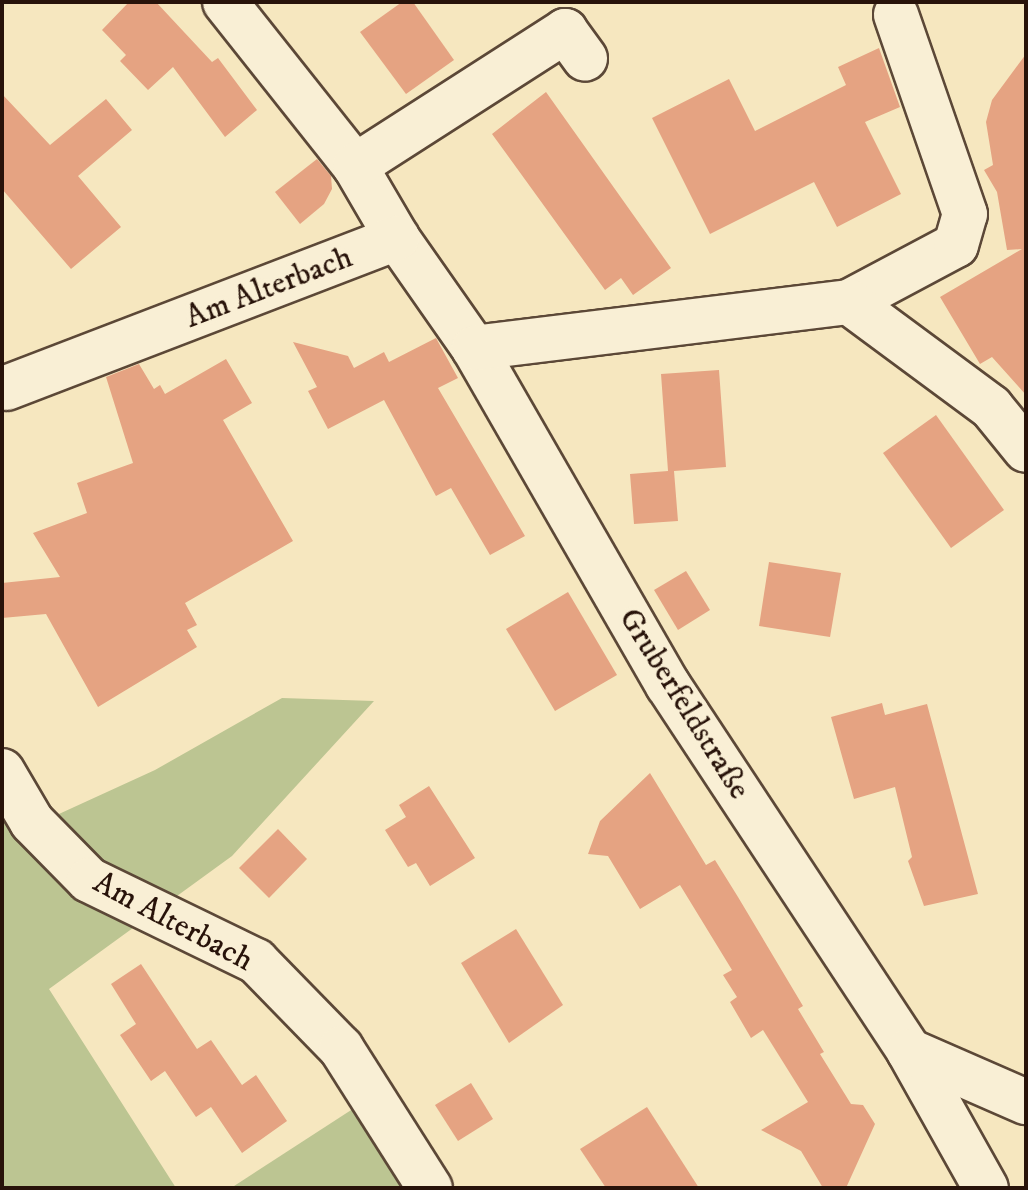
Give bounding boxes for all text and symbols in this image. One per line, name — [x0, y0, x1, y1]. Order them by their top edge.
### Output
street label: Am Alterbach — [180, 239, 358, 337]
street label: Gruberfeldstraße — [610, 601, 758, 807]
street label: Am Alterbach — [86, 864, 260, 980]

